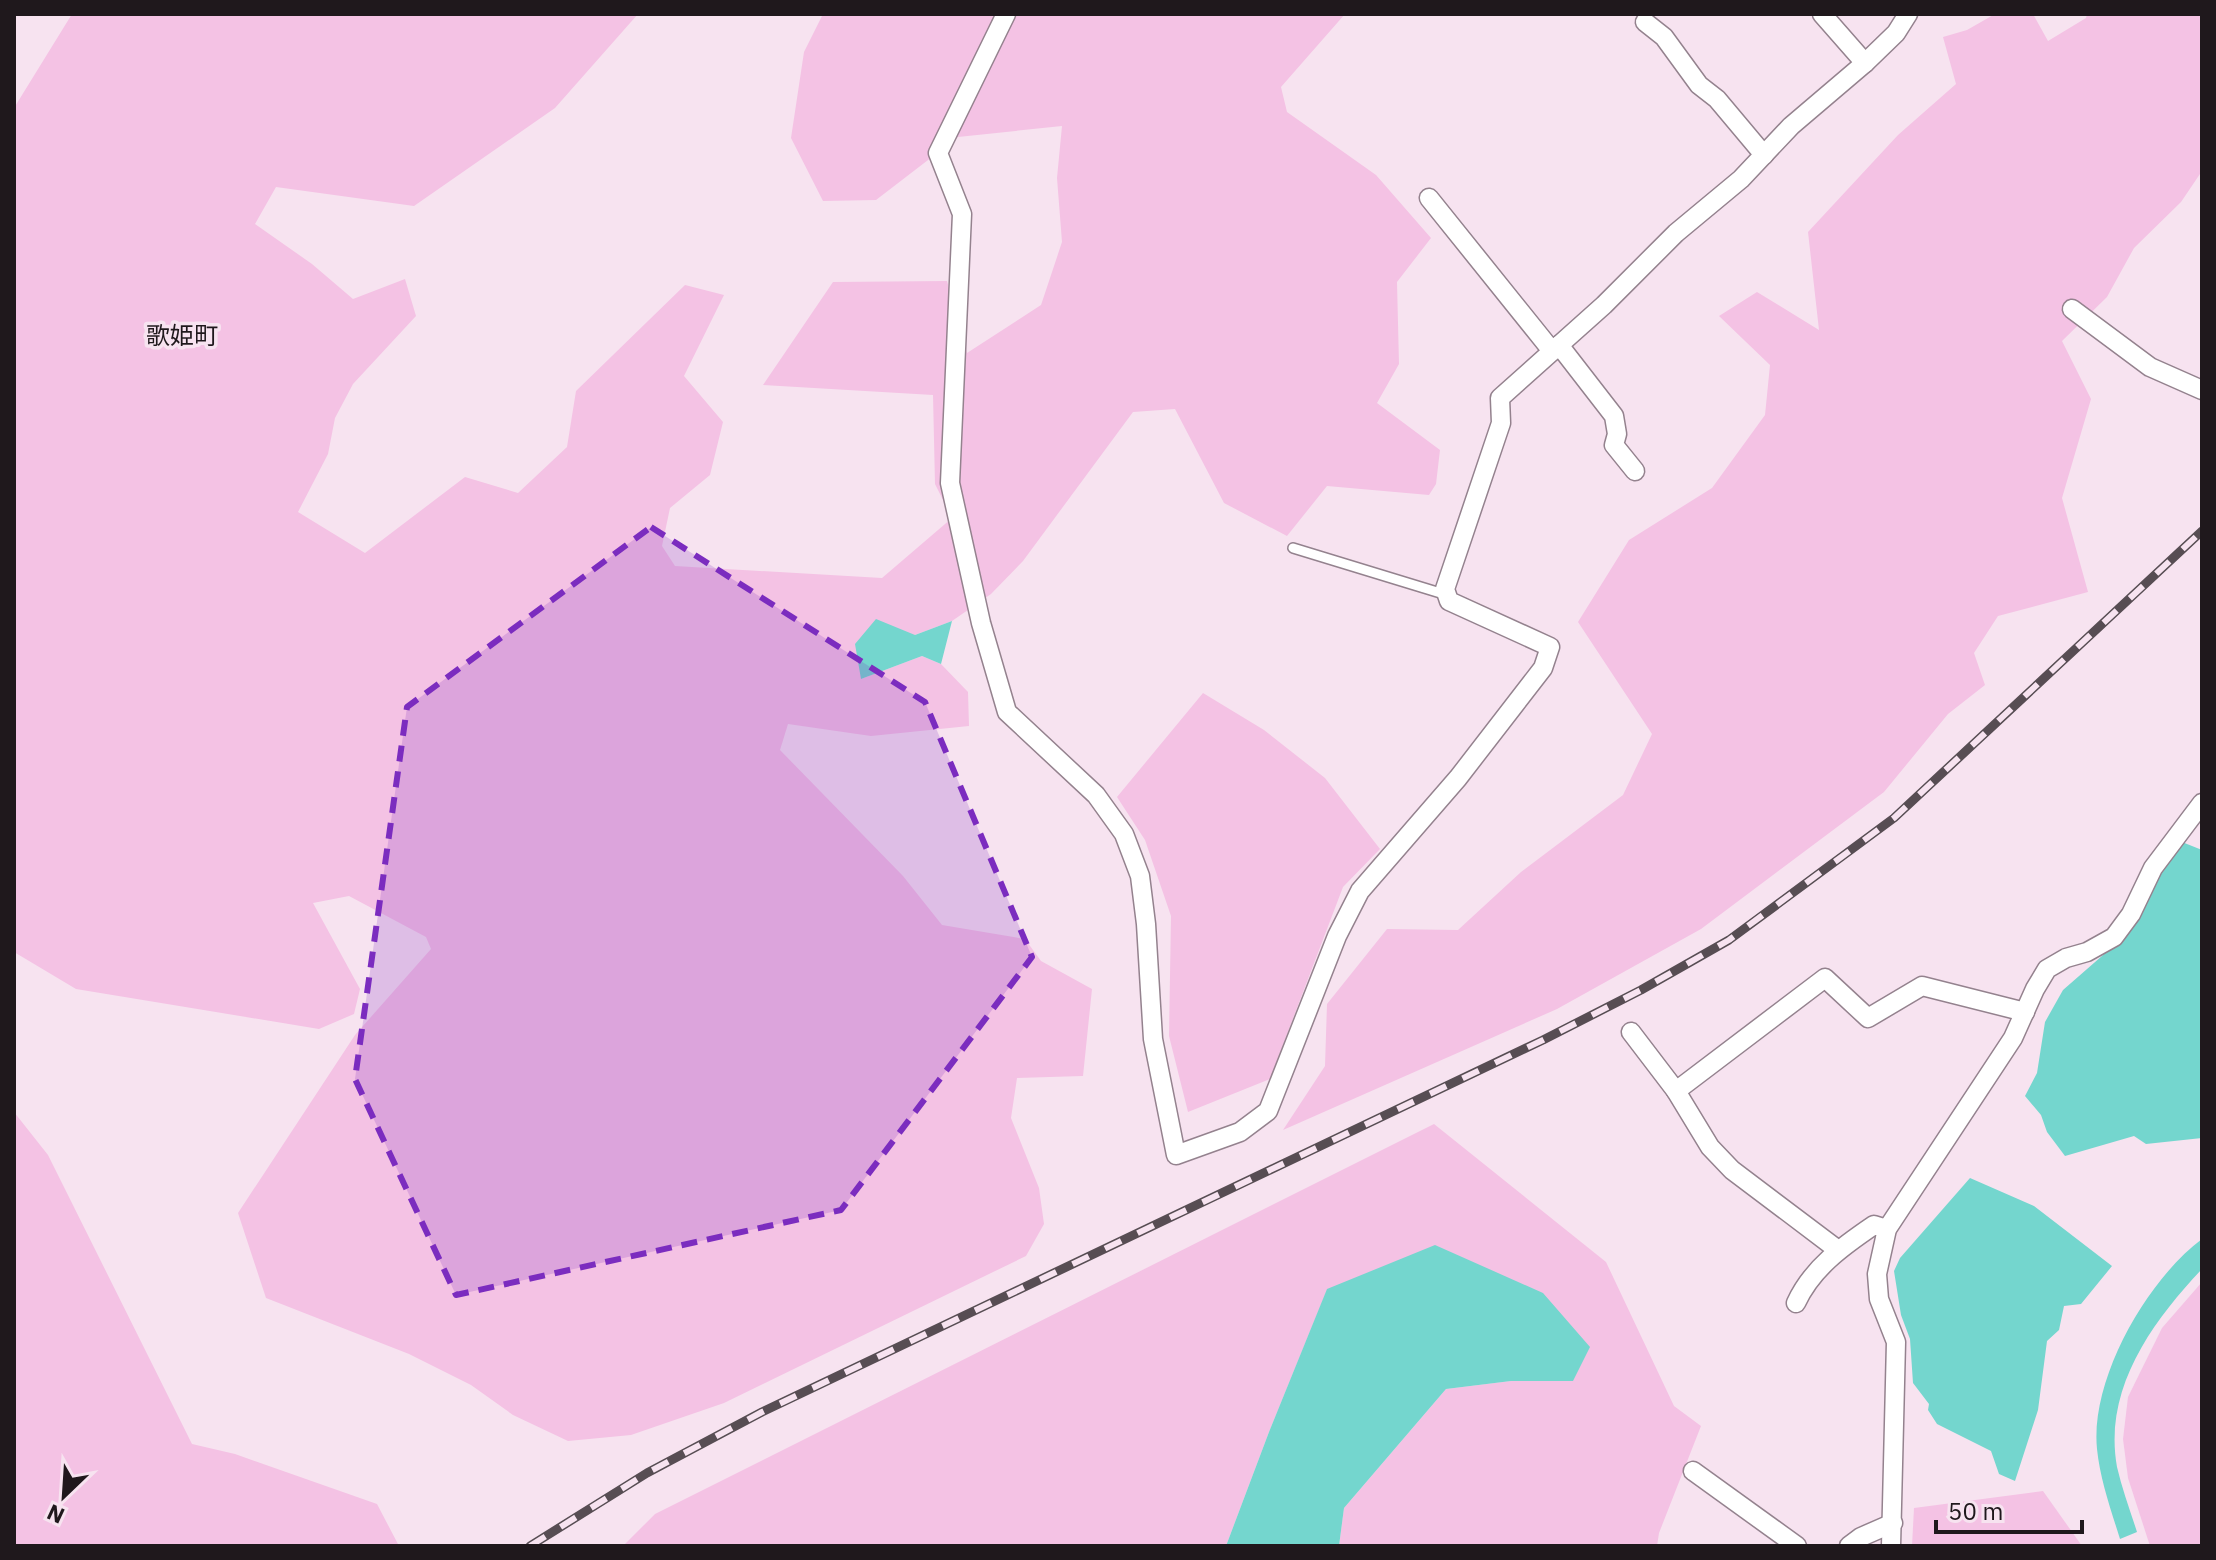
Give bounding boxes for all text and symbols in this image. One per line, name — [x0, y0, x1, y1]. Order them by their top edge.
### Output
district label: 歌姫町 — [146, 319, 218, 351]
north arrow — [24, 1456, 104, 1536]
scale bar — [1936, 1484, 2082, 1534]
text: 50 m — [1948, 1495, 2003, 1527]
text: N — [42, 1498, 69, 1531]

